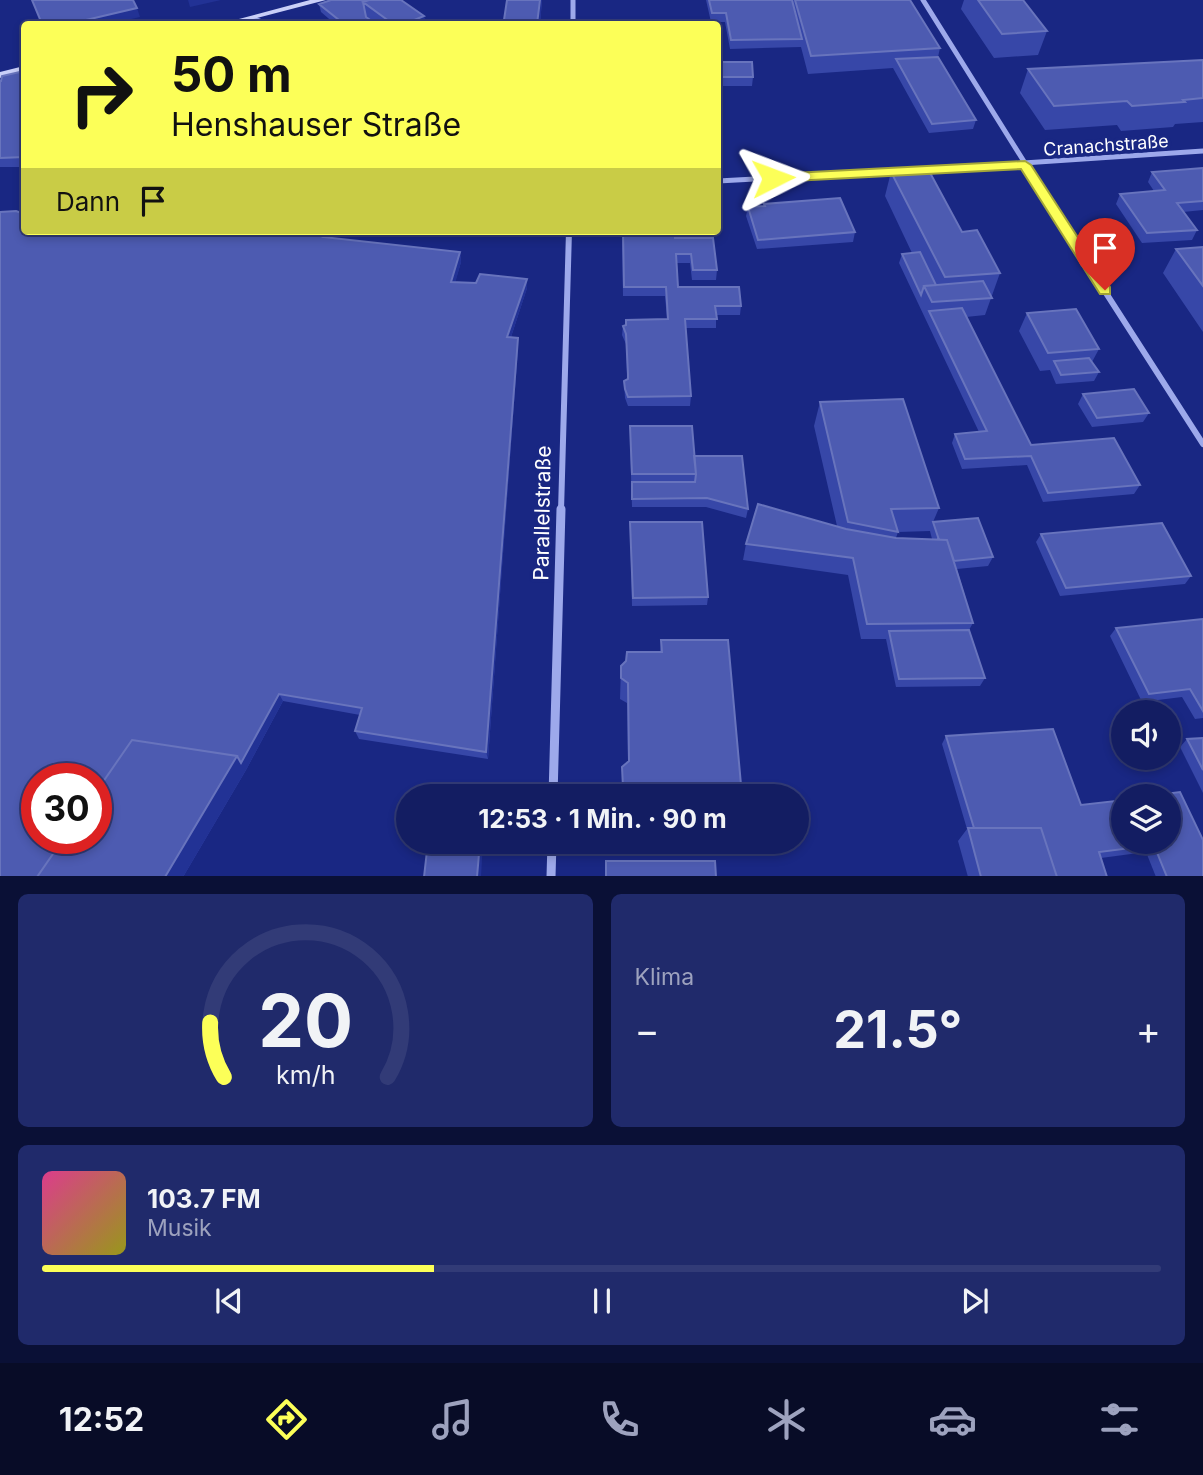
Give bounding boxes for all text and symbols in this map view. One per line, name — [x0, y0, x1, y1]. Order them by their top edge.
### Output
text: 50 m — [171, 45, 292, 104]
icon: right — [56, 49, 147, 140]
text: Henshauser Straße — [171, 105, 461, 144]
street label: Cranachstraße — [1043, 130, 1169, 160]
position arrow — [736, 141, 810, 215]
icon: arrive — [134, 182, 172, 220]
text: Dann — [56, 186, 120, 217]
pin — [1075, 218, 1135, 290]
icon: arrive — [1086, 229, 1124, 267]
street label: Parallelstraße — [528, 445, 556, 581]
map controls — [1111, 700, 1181, 854]
button: sound — [1111, 700, 1181, 770]
speed limit sign: 30 — [21, 763, 112, 854]
button: layers — [1111, 784, 1181, 854]
text: 12:53 · 1 Min. · 90 m — [478, 803, 727, 834]
text: Klima — [635, 963, 694, 991]
text: 20 — [258, 976, 353, 1065]
text: 21.5° — [833, 998, 962, 1061]
text: − — [635, 1007, 660, 1053]
text: + — [1136, 1007, 1161, 1053]
text: km/h — [276, 1059, 335, 1089]
text: 103.7 FM — [147, 1183, 261, 1214]
text: Musik — [147, 1214, 212, 1242]
icon: previous — [210, 1282, 248, 1320]
icon: pause — [583, 1282, 621, 1320]
icon: next — [956, 1282, 994, 1320]
icon: directions — [262, 1395, 311, 1444]
icon: music — [428, 1395, 477, 1444]
icon: phone — [595, 1395, 644, 1444]
icon: climate — [762, 1395, 811, 1444]
icon: car — [928, 1395, 977, 1444]
icon: filters — [1095, 1395, 1144, 1444]
text: 12:52 — [59, 1400, 144, 1439]

